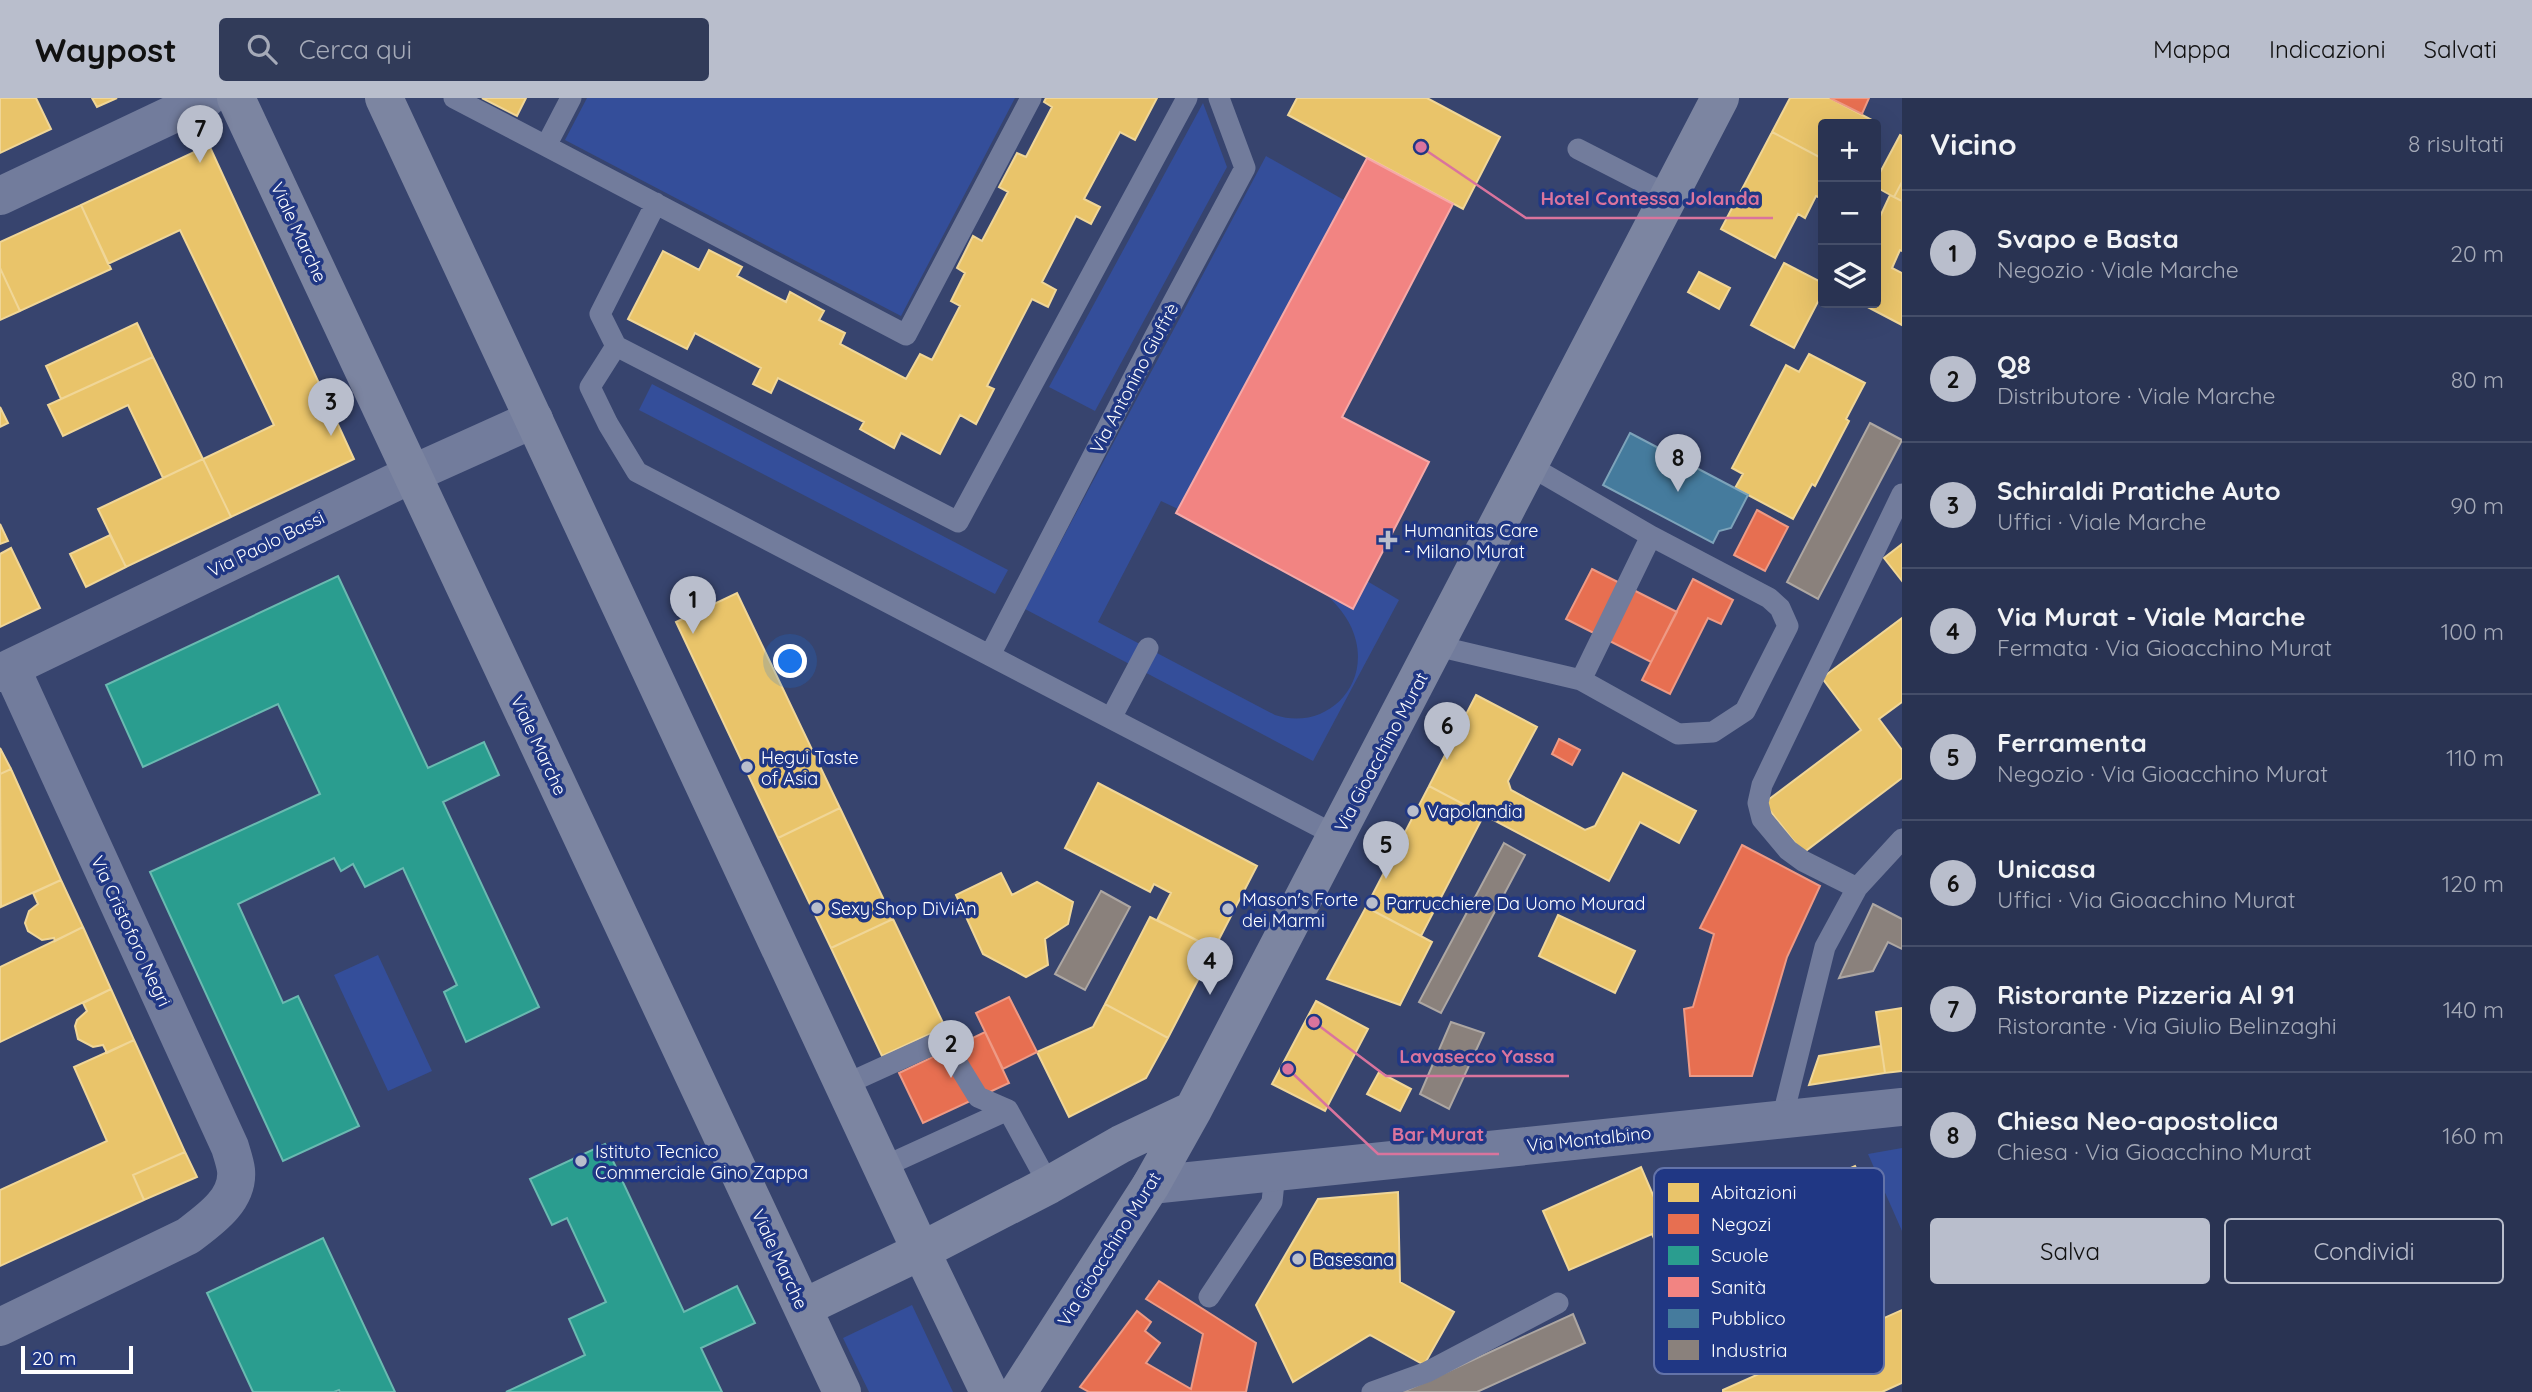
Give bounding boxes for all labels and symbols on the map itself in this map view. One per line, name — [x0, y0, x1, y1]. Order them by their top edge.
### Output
pin: 7 — [177, 105, 223, 163]
street label: Viale Marche — [266, 178, 332, 286]
callout: Hotel Contessa Jolanda — [1526, 178, 1773, 218]
text: Hotel Contessa Jolanda — [1540, 186, 1760, 210]
street label: Via Antonino Giuffrè — [1085, 299, 1183, 457]
pin: 3 — [308, 378, 354, 436]
pin: 8 — [1655, 434, 1701, 492]
street label: Via Paolo Bassi — [204, 506, 328, 582]
place label: Humanitas Care - Milano Murat — [1404, 519, 1539, 563]
marker: Humanitas Care - Milano Murat — [1378, 530, 1398, 550]
pin: 1 — [670, 576, 716, 634]
your location — [773, 644, 807, 678]
street label: Via Gioacchino Murat — [1329, 668, 1433, 836]
street label: Viale Marche — [506, 691, 572, 799]
pin: 6 — [1424, 702, 1470, 760]
place label: Hegui Taste of Asia — [761, 746, 859, 790]
marker: Hegui Taste of Asia — [739, 759, 755, 775]
place label: Vapolandia — [1427, 800, 1523, 823]
marker: Vapolandia — [1405, 803, 1421, 819]
pin: 5 — [1363, 821, 1409, 879]
street label: Via Cristoforo Negri — [86, 852, 176, 1010]
place label: Mason's Forte dei Marmi — [1242, 888, 1358, 932]
place label: Parrucchiere Da Uomo Mourad — [1386, 892, 1645, 915]
marker: Parrucchiere Da Uomo Mourad — [1364, 895, 1380, 911]
place label: Sexy Shop DiViAn — [831, 897, 977, 920]
marker: Sexy Shop DiViAn — [809, 900, 825, 916]
marker: Mason's Forte dei Marmi — [1220, 901, 1236, 917]
pin: 4 — [1187, 937, 1233, 995]
pin: 2 — [928, 1020, 974, 1078]
callout: Lavasecco Yassa — [1386, 1036, 1569, 1076]
text: Lavasecco Yassa — [1399, 1044, 1555, 1068]
callout: Bar Murat — [1378, 1114, 1499, 1154]
street label: Via Montalbino — [1526, 1121, 1652, 1157]
text: Bar Murat — [1392, 1122, 1484, 1146]
place label: Istituto Tecnico Commerciale Gino Zappa — [595, 1140, 808, 1184]
marker: Istituto Tecnico Commerciale Gino Zappa — [573, 1153, 589, 1169]
street label: Via Gioacchino Murat — [1052, 1168, 1166, 1330]
legend — [1654, 1168, 1884, 1374]
text: Abitazioni — [1711, 1180, 1797, 1204]
street label: Viale Marche — [747, 1205, 813, 1313]
text: Negozi — [1711, 1212, 1771, 1236]
text: Scuole — [1711, 1243, 1769, 1267]
place label: Basesana — [1312, 1248, 1394, 1271]
marker: Basesana — [1290, 1251, 1306, 1267]
text: Sanità — [1711, 1275, 1766, 1299]
text: Pubblico — [1711, 1306, 1786, 1330]
text: Industria — [1711, 1338, 1788, 1362]
scale bar — [21, 1343, 133, 1375]

